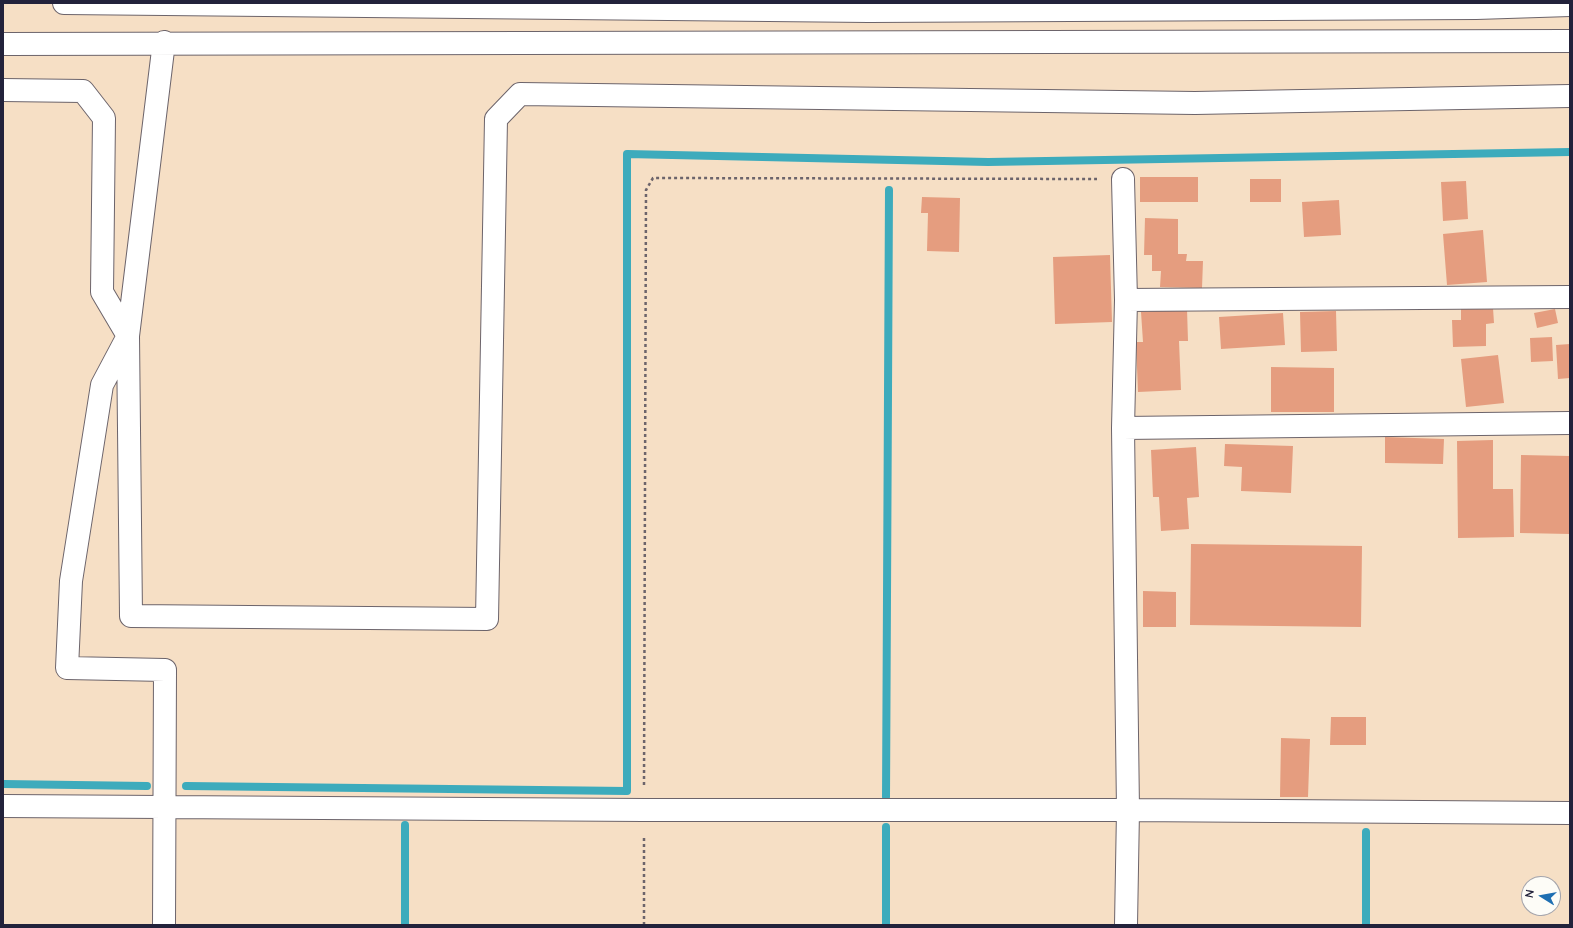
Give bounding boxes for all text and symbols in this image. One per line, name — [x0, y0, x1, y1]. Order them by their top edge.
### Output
north arrow — [1521, 876, 1561, 916]
text: N — [1522, 889, 1538, 899]

